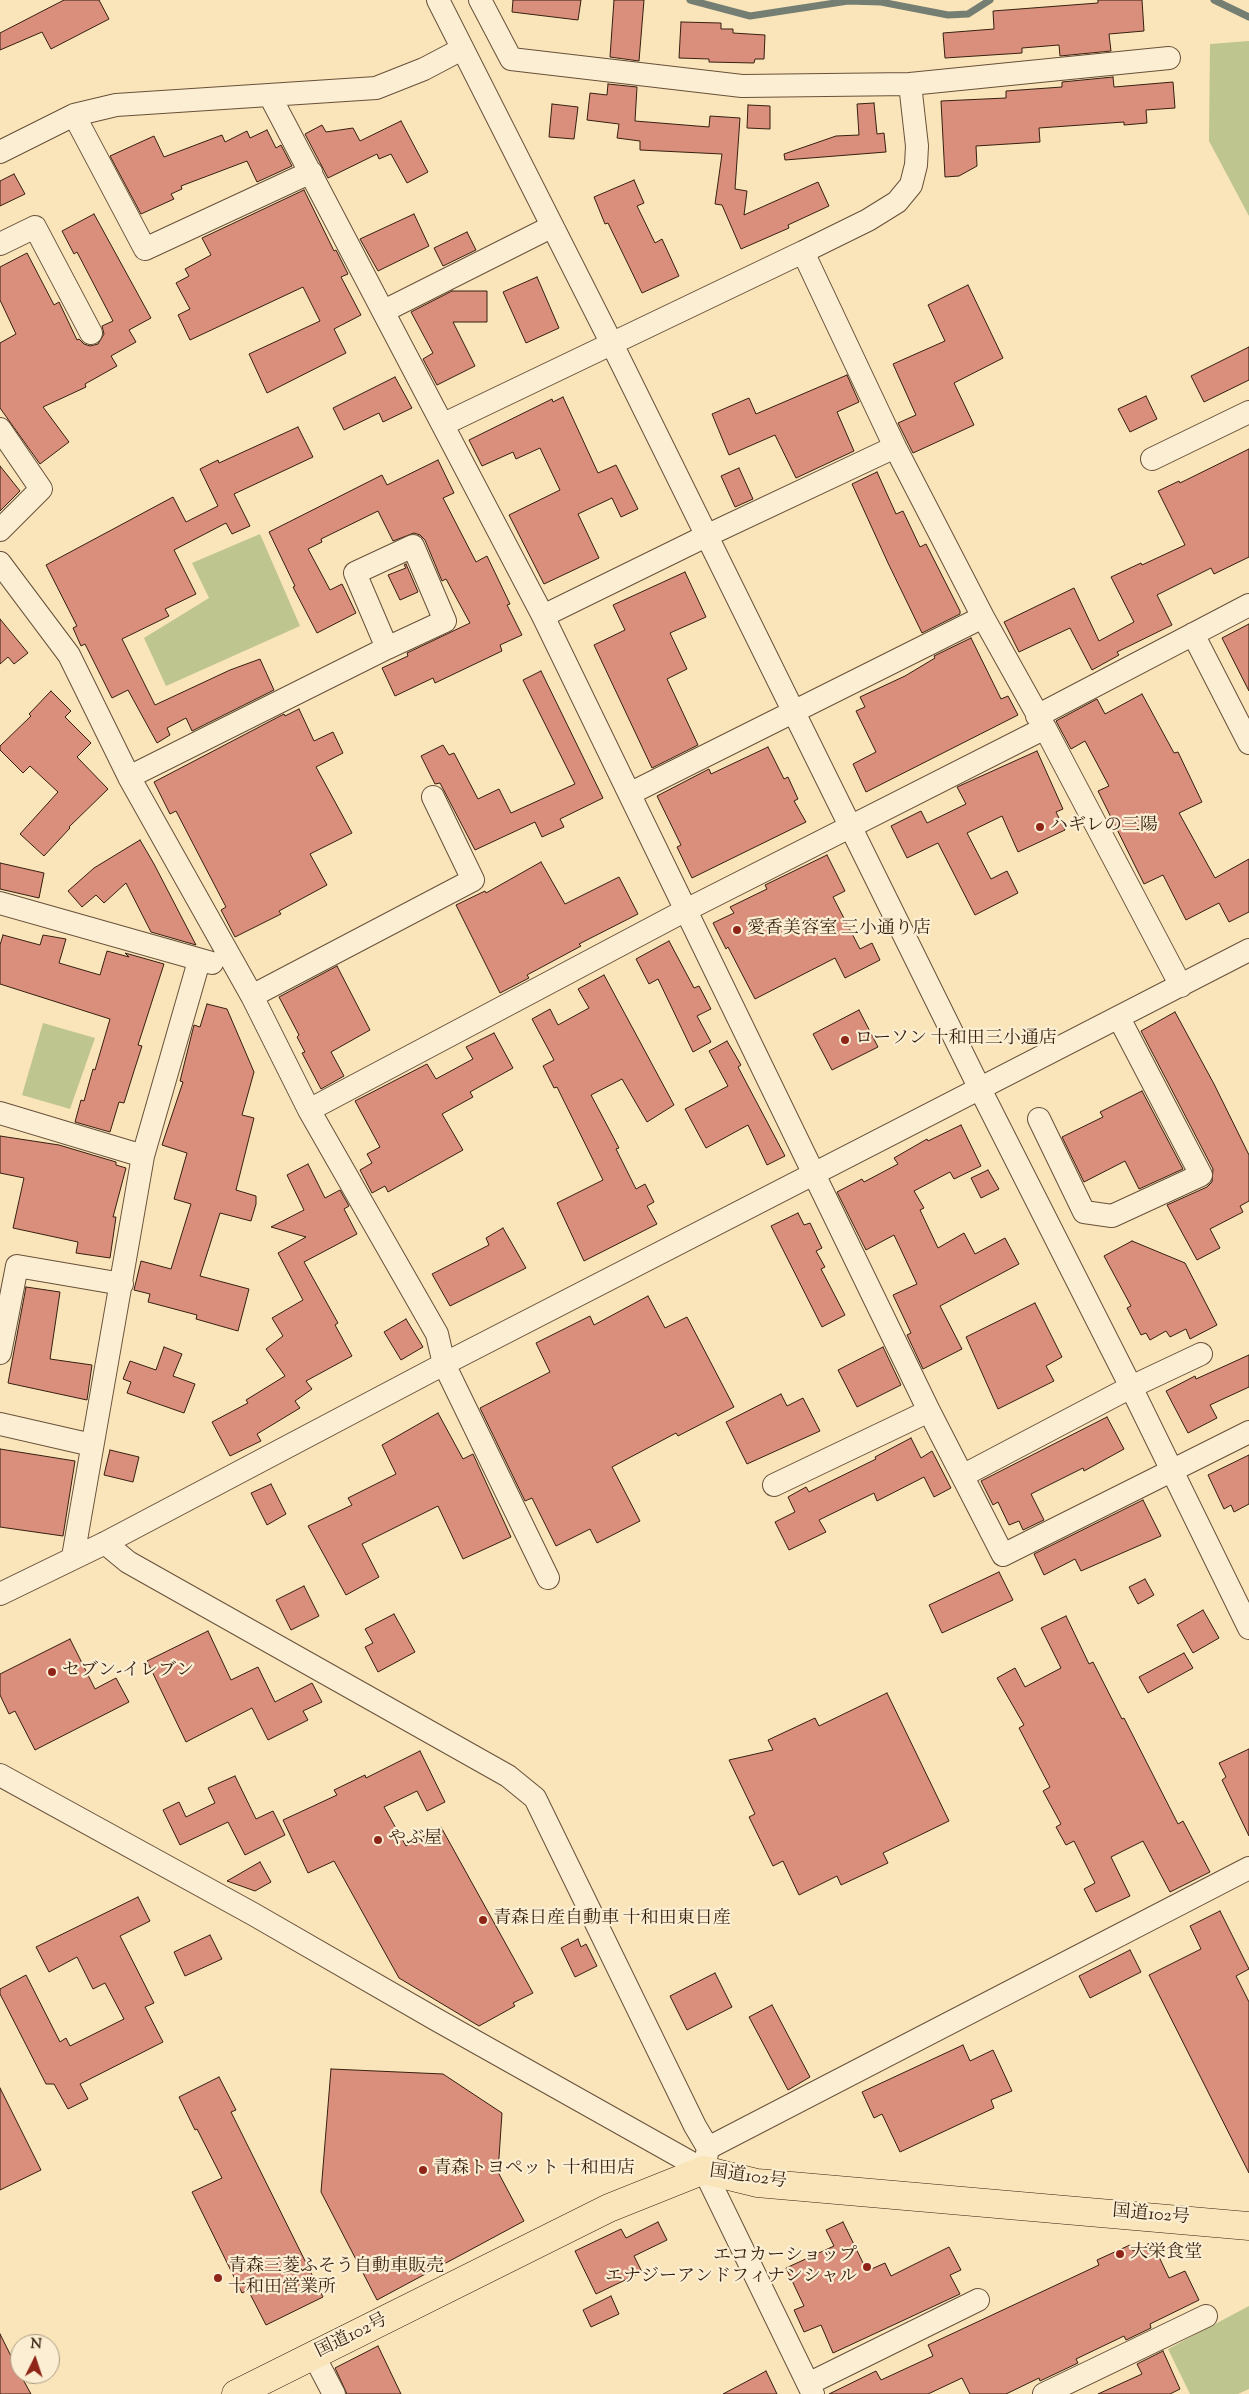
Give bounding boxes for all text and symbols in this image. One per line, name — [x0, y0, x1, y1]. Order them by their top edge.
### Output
place label: ハギレの三陽 — [1050, 816, 1158, 838]
marker: ハギレの三陽 — [1034, 821, 1046, 833]
place label: 愛香美容室 三小通り店 — [747, 919, 931, 941]
marker: 愛香美容室 三小通り店 — [731, 924, 743, 936]
place label: ローソン 十和田三小通店 — [855, 1029, 1057, 1051]
marker: ローソン 十和田三小通店 — [839, 1034, 851, 1046]
place label: セブン-イレブン — [62, 1661, 194, 1683]
marker: セブン-イレブン — [46, 1666, 58, 1678]
place label: やぶ屋 — [388, 1829, 442, 1851]
marker: やぶ屋 — [372, 1834, 384, 1846]
place label: 青森日産自動車 十和田東日産 — [493, 1909, 731, 1931]
marker: 青森日産自動車 十和田東日産 — [477, 1914, 489, 1926]
place label: 青森トヨペット 十和田店 — [433, 2159, 635, 2181]
street label: 国道102号 — [708, 2162, 788, 2194]
marker: 青森トヨペット 十和田店 — [417, 2164, 429, 2176]
street label: 国道102号 — [1111, 2202, 1191, 2230]
place label: 大栄食堂 — [1130, 2243, 1202, 2265]
place label: エコカーショップ エナジーアンドフィナンシャル — [605, 2246, 857, 2288]
marker: 大栄食堂 — [1114, 2248, 1126, 2260]
place label: 青森三菱ふそう自動車販売 十和田営業所 — [228, 2257, 444, 2300]
marker: エコカーショップ エナジーアンドフィナンシャル — [861, 2261, 873, 2273]
marker: 青森三菱ふそう自動車販売 十和田営業所 — [212, 2272, 224, 2284]
street label: 国道102号 — [312, 2310, 392, 2364]
north arrow — [10, 2334, 60, 2384]
text: N — [30, 2335, 42, 2355]

